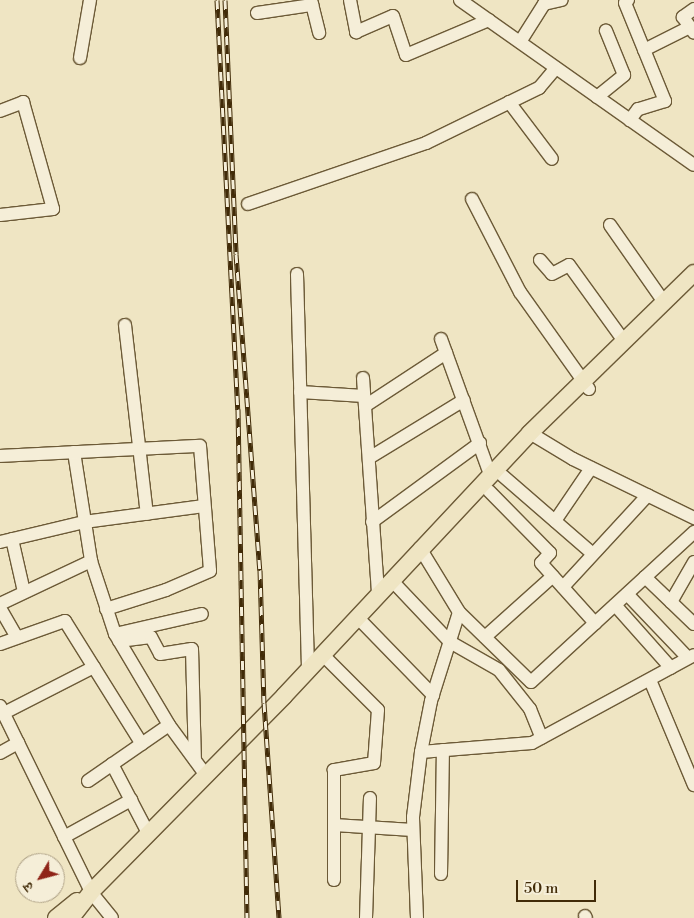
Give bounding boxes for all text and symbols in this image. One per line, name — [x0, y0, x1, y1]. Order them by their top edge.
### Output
north arrow — [15, 853, 65, 903]
scale bar — [519, 870, 599, 902]
text: उ — [19, 878, 38, 895]
text: 50 m — [524, 879, 558, 898]

